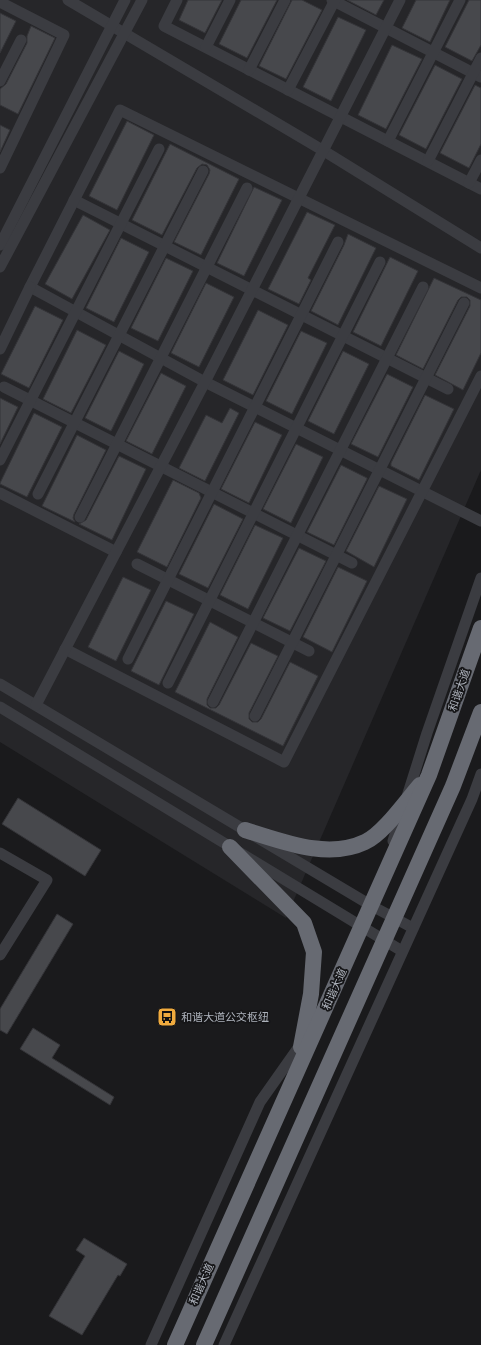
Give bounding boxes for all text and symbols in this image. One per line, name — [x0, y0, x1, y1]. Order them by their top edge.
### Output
street label: 和谐大道 — [446, 667, 472, 713]
street label: 和谐大道 — [320, 966, 348, 1012]
bus stop icon: 和谐大道公交枢纽 — [156, 1006, 178, 1028]
place label: 和谐大道公交枢纽 — [181, 1011, 269, 1023]
street label: 和谐大道 — [187, 1261, 215, 1307]

